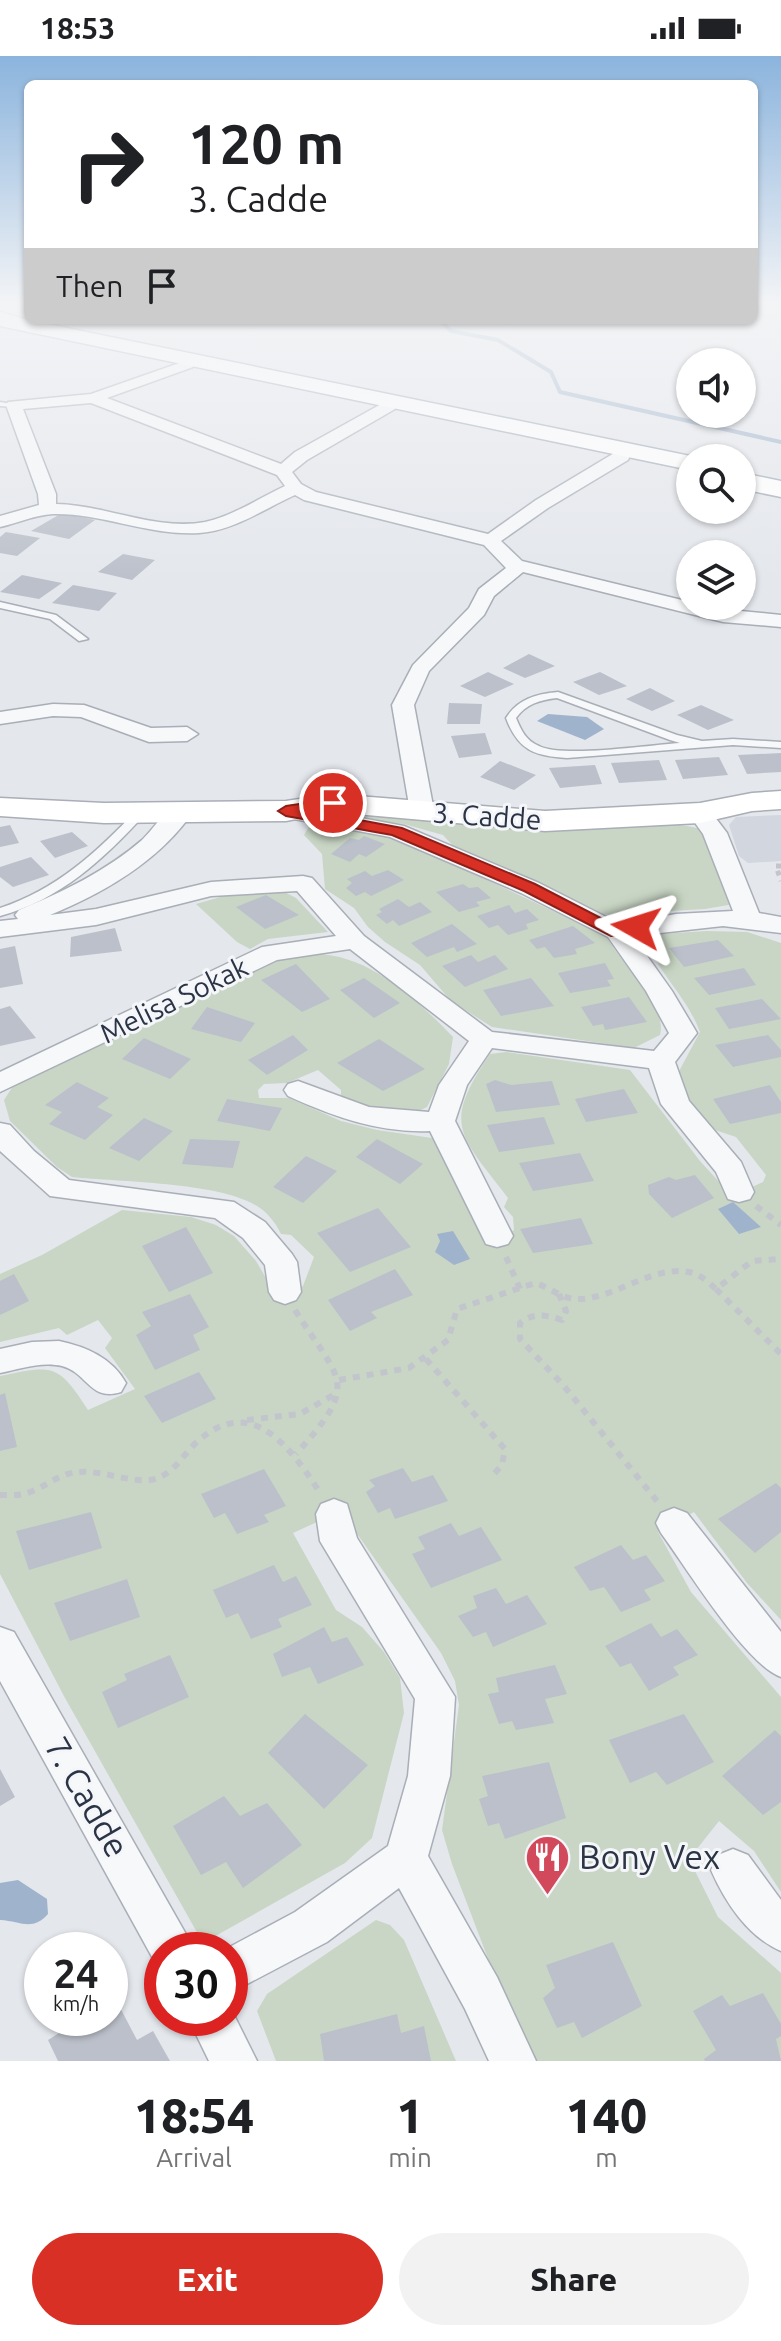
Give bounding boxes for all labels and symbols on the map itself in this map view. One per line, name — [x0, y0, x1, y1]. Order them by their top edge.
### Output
pin — [299, 769, 367, 837]
street label: 3. Cadde — [432, 796, 542, 835]
position arrow — [594, 885, 678, 969]
street label: Melisa Sokak — [95, 950, 253, 1049]
street label: 7. Cadde — [38, 1730, 137, 1863]
restaurant icon: Bony Vex — [524, 1833, 572, 1896]
place label: Bony Vex — [579, 1837, 720, 1875]
speed limit sign: 30 — [144, 1932, 248, 2036]

